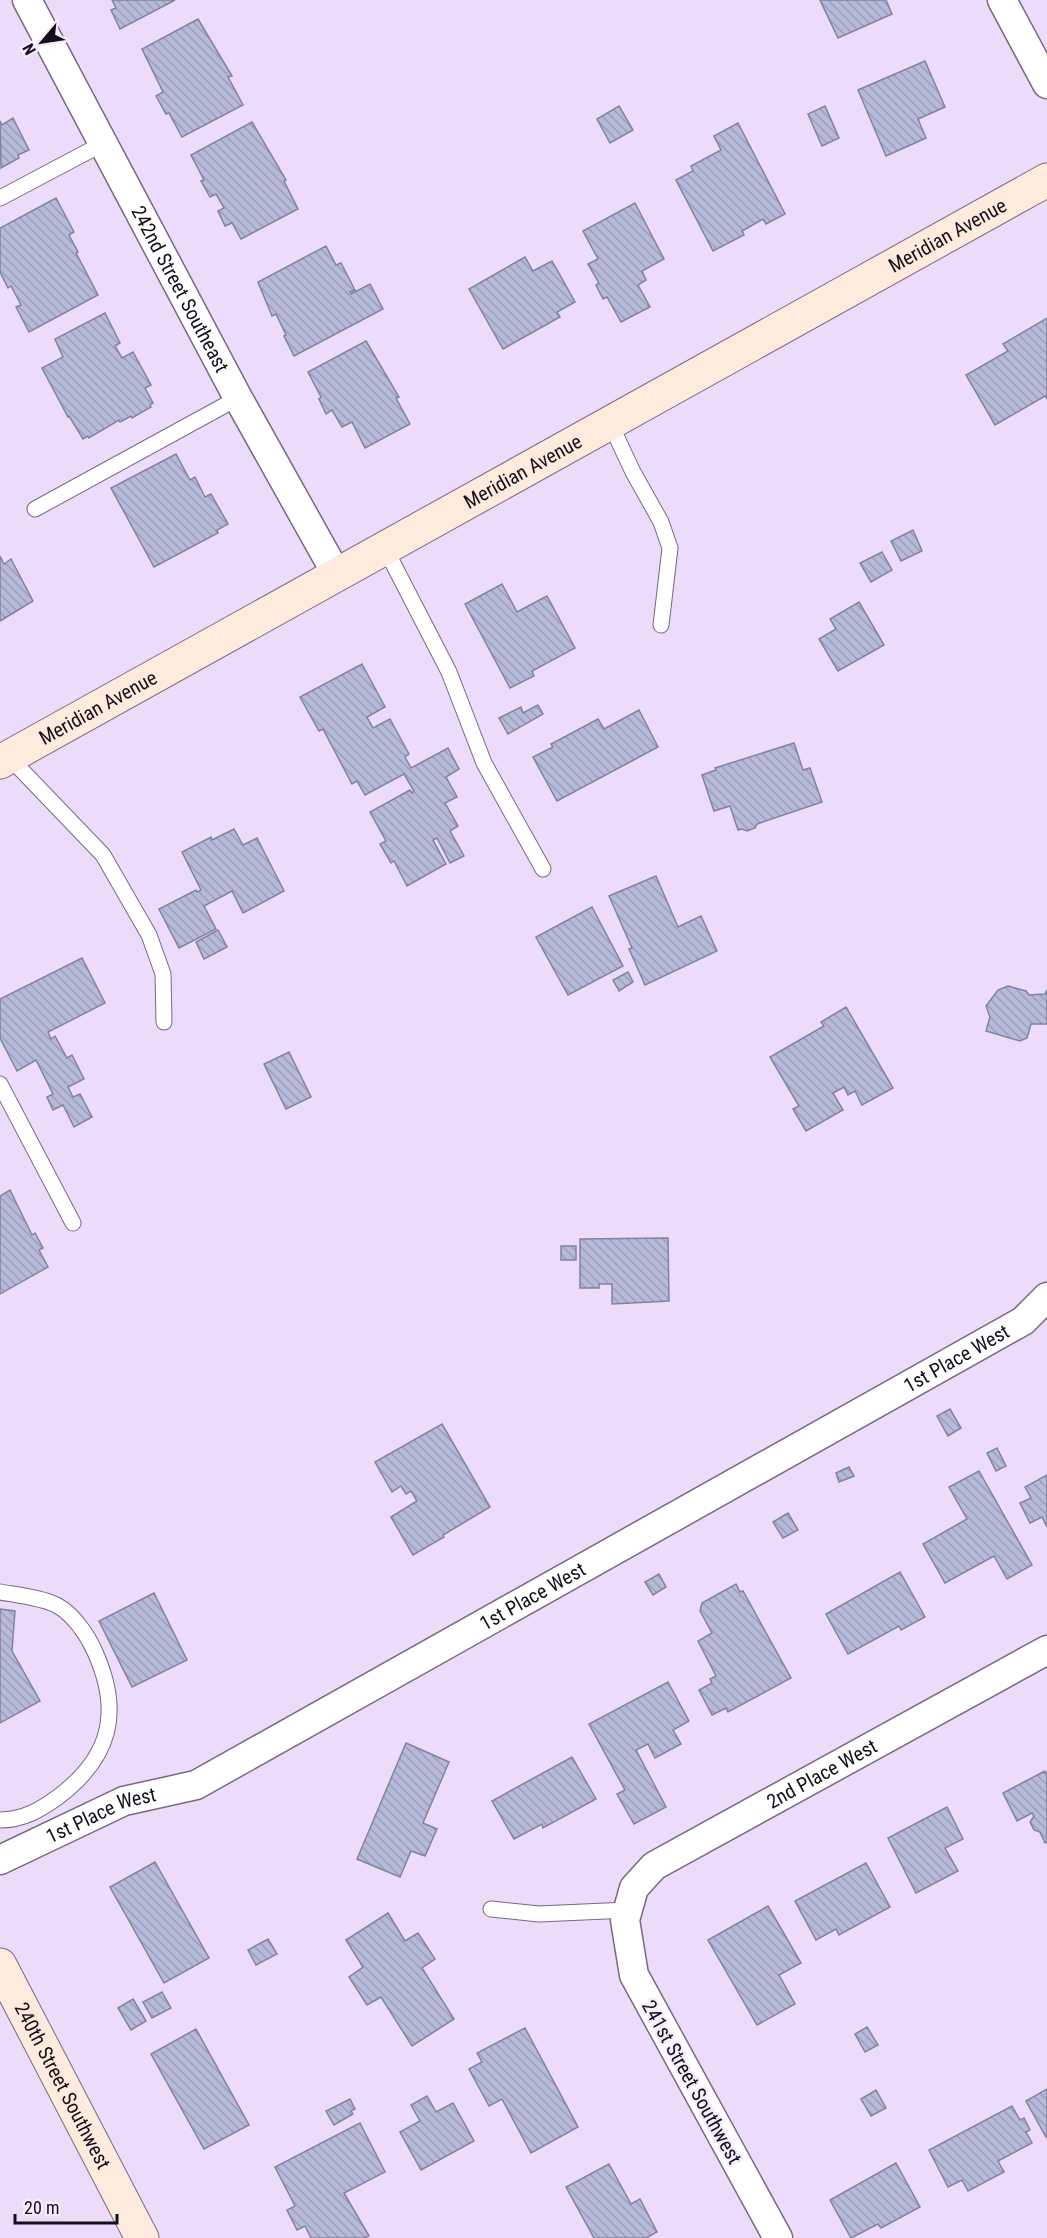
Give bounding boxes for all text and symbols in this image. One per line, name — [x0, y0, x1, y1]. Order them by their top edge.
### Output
north arrow — [12, 12, 72, 72]
text: N — [19, 40, 40, 58]
street label: Meridian Avenue — [884, 193, 1011, 278]
street label: 242nd Street Southeast — [126, 202, 234, 376]
street label: Meridian Avenue — [460, 429, 586, 514]
street label: Meridian Avenue — [35, 665, 161, 750]
street label: 1st Place West — [899, 1319, 1014, 1398]
street label: 1st Place West — [476, 1557, 590, 1635]
street label: 2nd Place West — [763, 1734, 881, 1814]
street label: 1st Place West — [42, 1782, 158, 1848]
street label: 241st Street Southwest — [637, 1996, 747, 2168]
street label: 240th Street Southwest — [10, 1998, 116, 2173]
scale bar — [15, 2187, 117, 2225]
text: 20 m — [24, 2197, 59, 2218]

